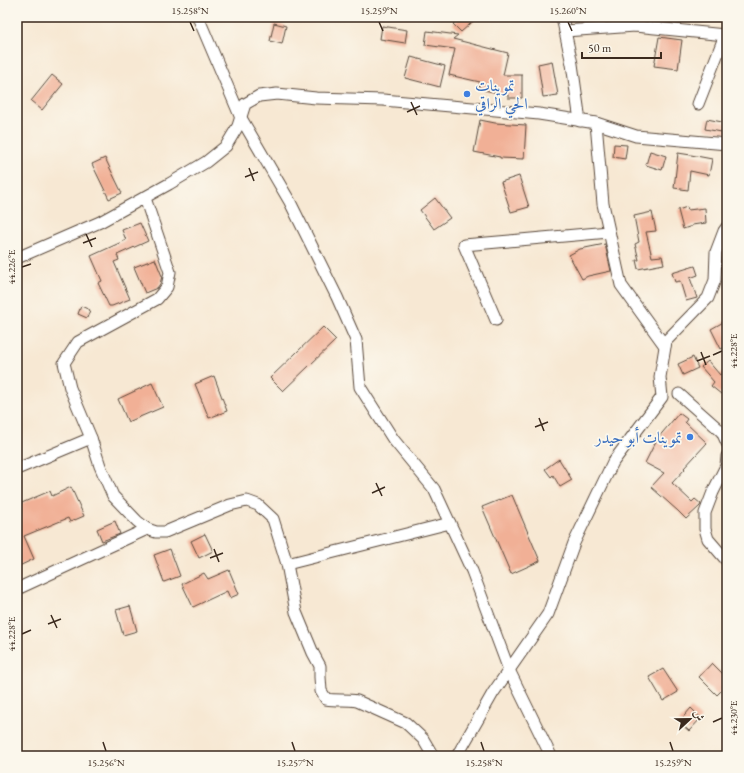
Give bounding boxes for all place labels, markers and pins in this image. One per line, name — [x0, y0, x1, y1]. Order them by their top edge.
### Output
place label: تموينات الحي الراقي — [475, 75, 528, 119]
marker: تموينات الحي الراقي — [462, 89, 472, 99]
place label: تموينات أبو حيدر — [593, 426, 682, 448]
marker: تموينات أبو حيدر — [685, 432, 695, 442]

